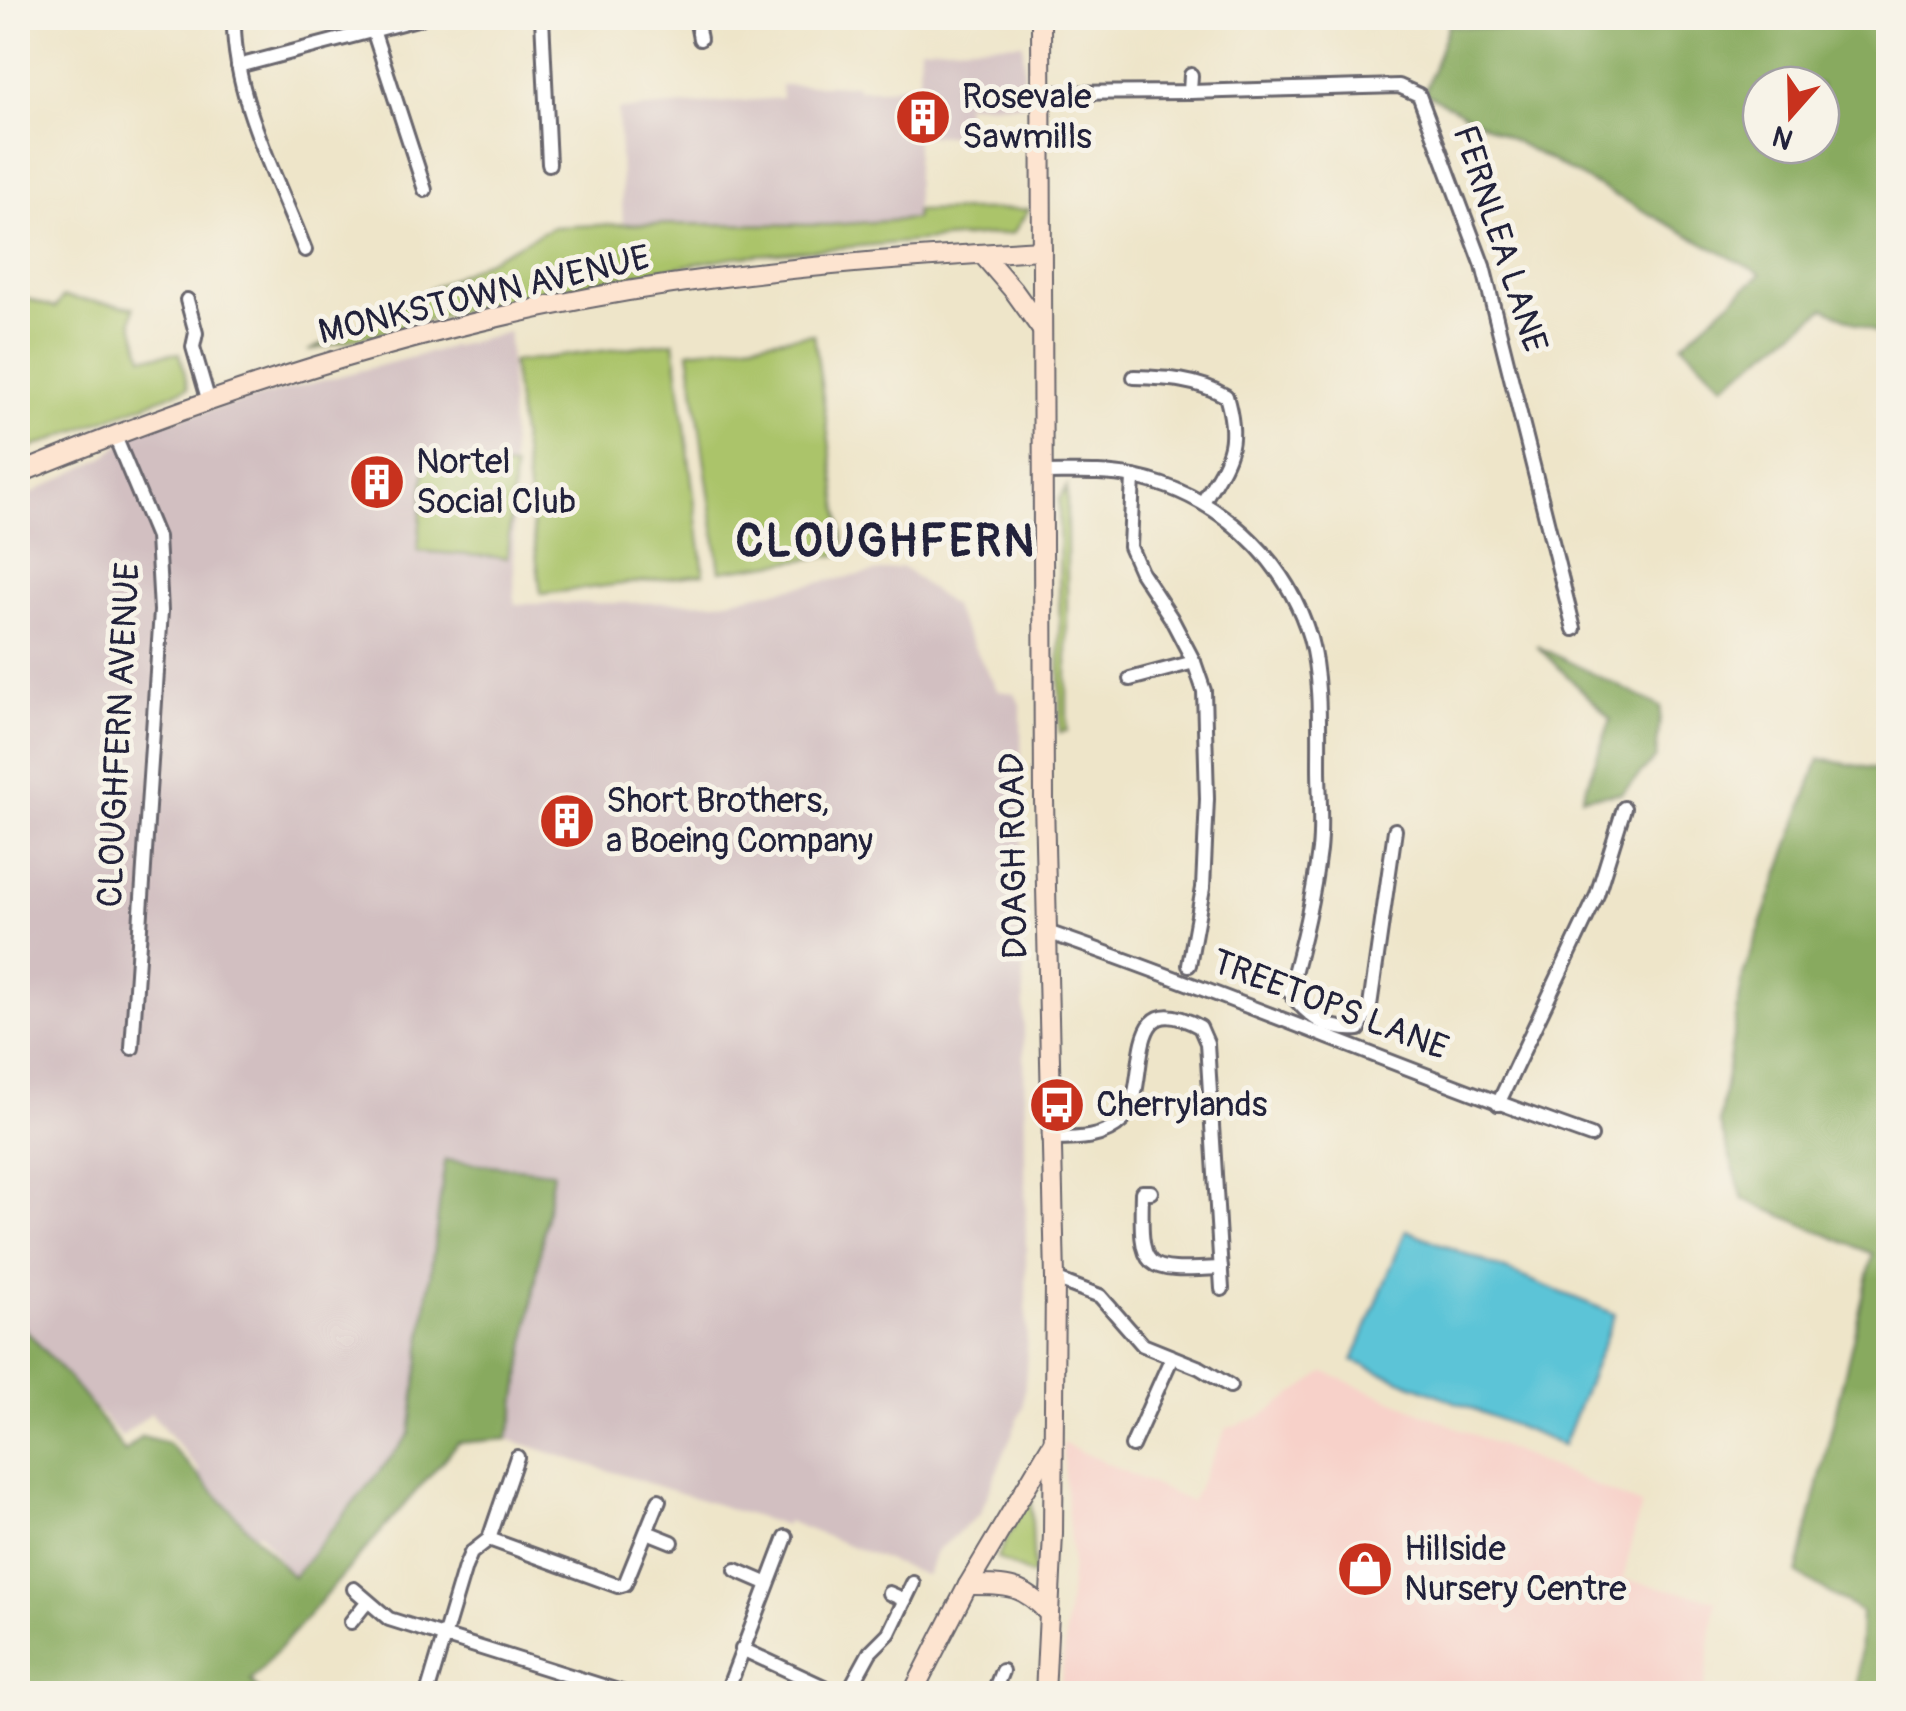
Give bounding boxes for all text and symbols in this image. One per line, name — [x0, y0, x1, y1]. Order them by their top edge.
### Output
north arrow — [1741, 65, 1841, 165]
place label: Rosevale Sawmills — [962, 75, 1092, 159]
building icon: Rosevale Sawmills — [893, 87, 953, 147]
text: N — [1768, 117, 1798, 157]
street label: FERNLEA LANE — [1443, 120, 1557, 358]
street label: MONKSTOWN AVENUE — [314, 235, 654, 355]
place label: Nortel Social Club — [416, 440, 576, 524]
building icon: Nortel Social Club — [347, 452, 407, 512]
district label: CLOUGHFERN — [736, 514, 1036, 570]
street label: CLOUGHFERN AVENUE — [88, 561, 150, 909]
street label: DOAGH ROAD — [990, 752, 1038, 960]
place label: Short Brothers, a Boeing Company — [606, 779, 873, 863]
building icon: Short Brothers, a Boeing Company — [537, 791, 597, 851]
street label: TREETOPS LANE — [1206, 940, 1454, 1070]
bus stop icon: Cherrylands — [1027, 1075, 1087, 1135]
place label: Cherrylands — [1096, 1083, 1268, 1127]
place label: Hillside Nursery Centre — [1404, 1527, 1626, 1611]
shop icon: Hillside Nursery Centre — [1335, 1539, 1395, 1599]

